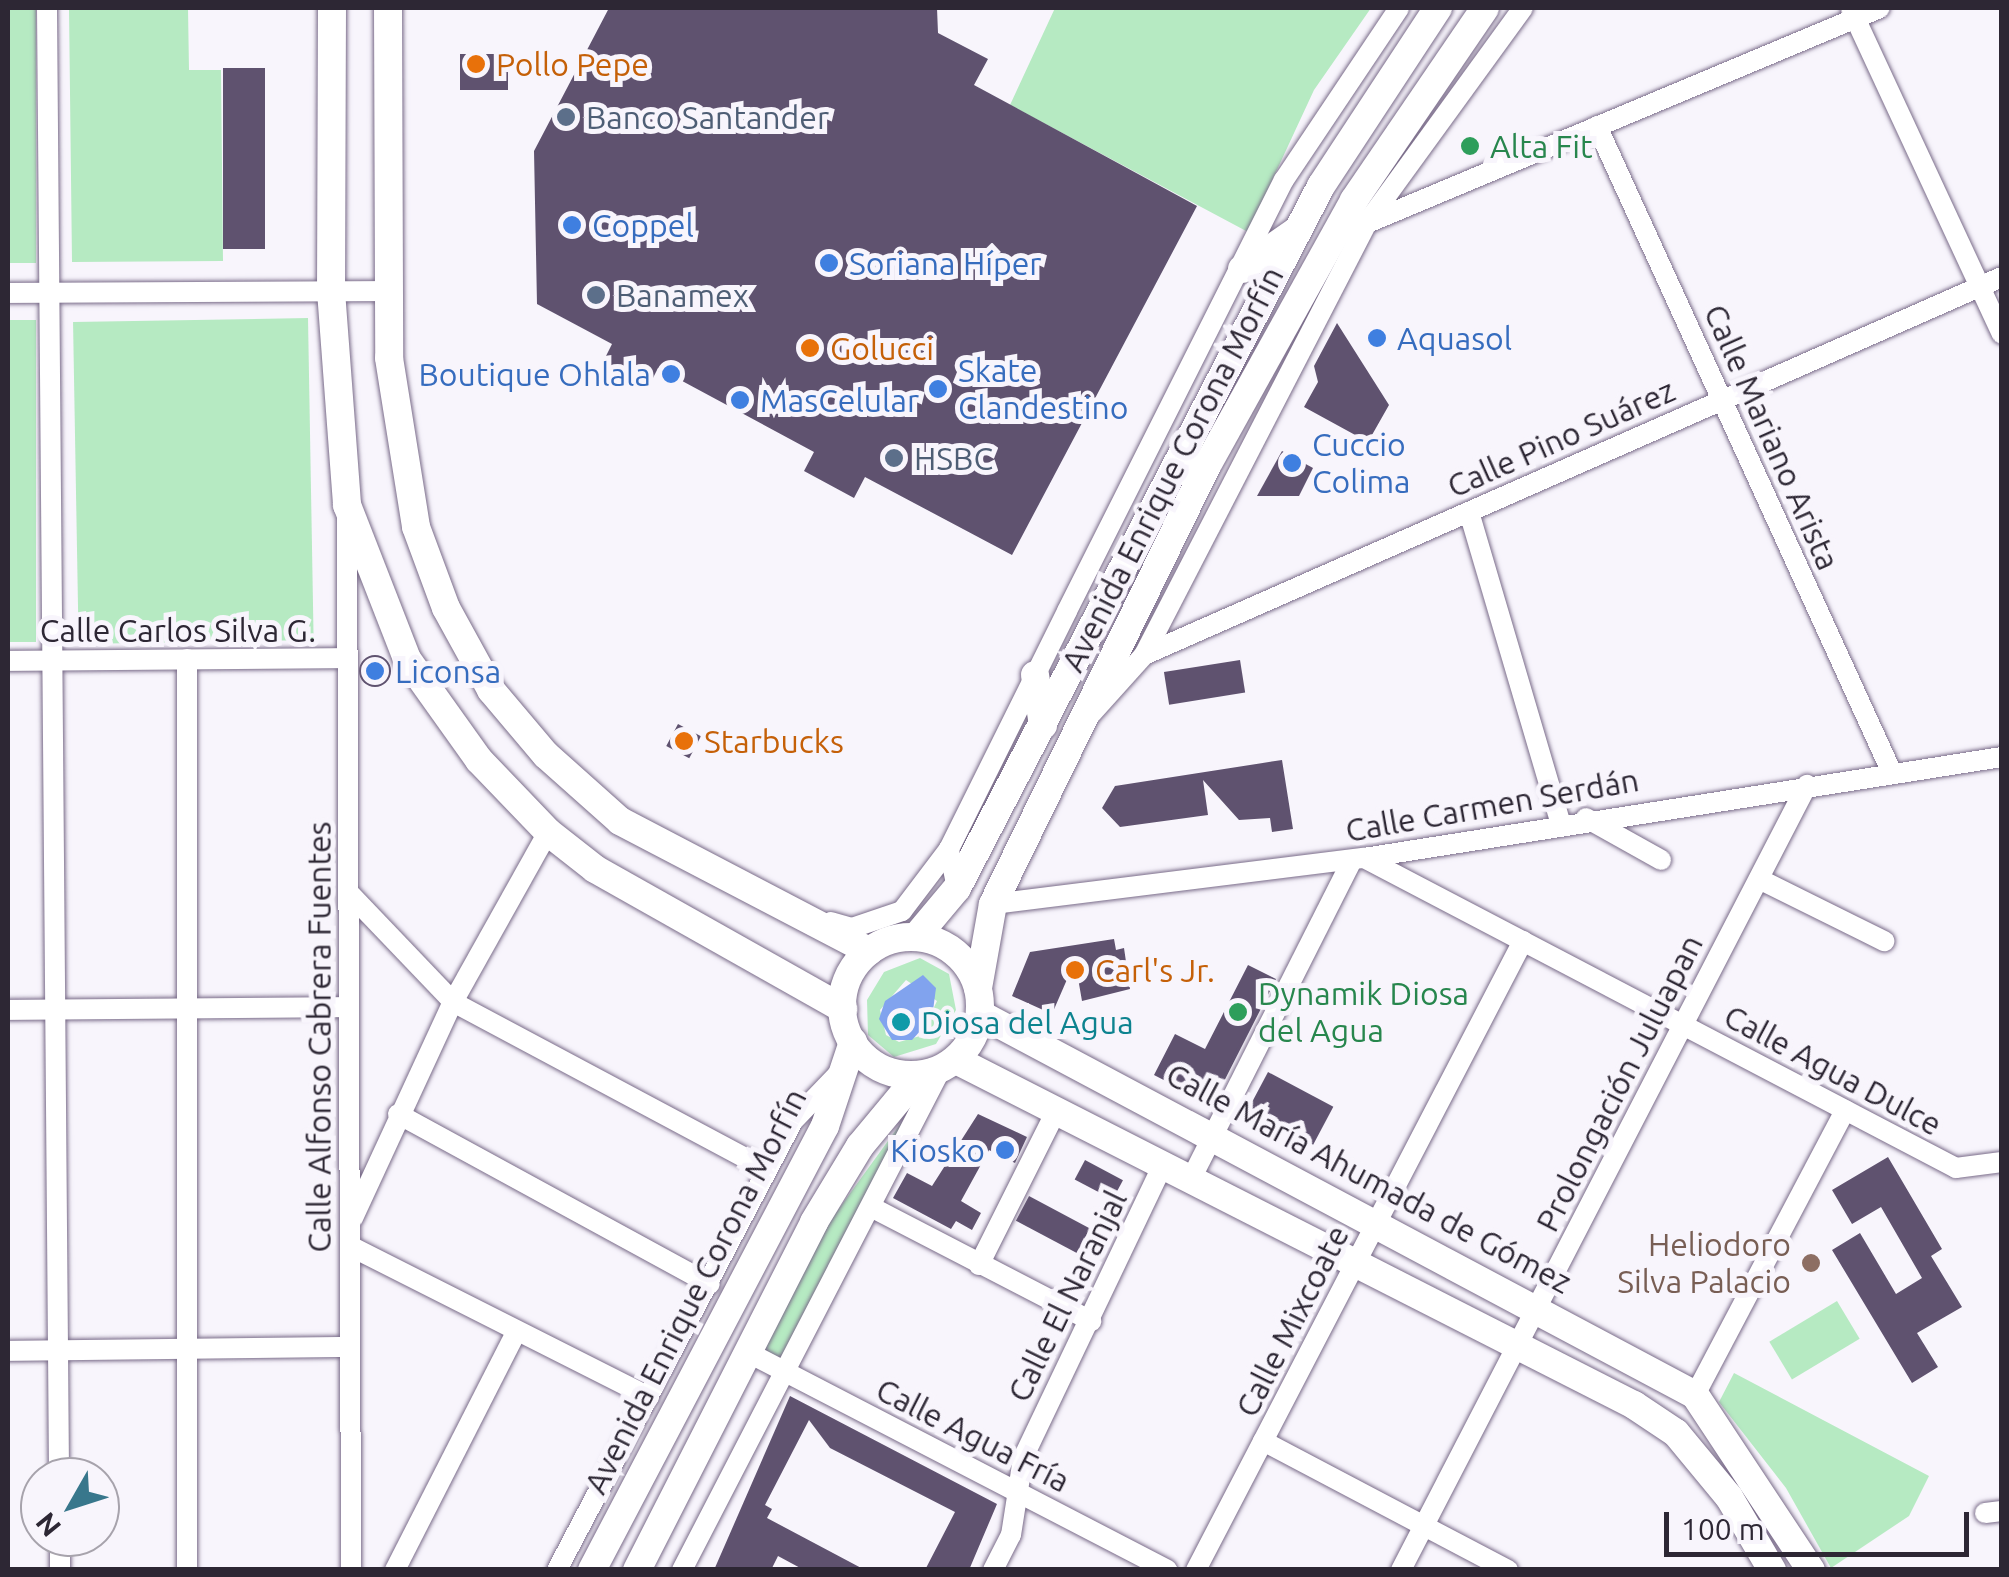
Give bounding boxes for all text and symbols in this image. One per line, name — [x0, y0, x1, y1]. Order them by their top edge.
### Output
place label: Pollo Pepe — [496, 45, 649, 83]
marker: Pollo Pepe — [465, 53, 487, 75]
place label: Banco Santander — [586, 98, 829, 136]
marker: Banco Santander — [555, 106, 577, 128]
place label: Alta Fit — [1490, 127, 1593, 165]
marker: Alta Fit — [1459, 135, 1481, 157]
place label: Coppel — [592, 206, 694, 244]
marker: Coppel — [561, 214, 583, 236]
place label: Soriana Híper — [849, 244, 1041, 282]
marker: Soriana Híper — [818, 252, 840, 274]
street label: Avenida Enrique Corona Morfín — [1053, 260, 1291, 678]
place label: Banamex — [616, 276, 749, 314]
marker: Banamex — [585, 284, 607, 306]
street label: Calle Mariano Arista — [1696, 298, 1848, 576]
place label: Aquasol — [1397, 319, 1512, 357]
marker: Aquasol — [1366, 327, 1388, 349]
place label: Golucci — [830, 329, 934, 367]
marker: Golucci — [799, 337, 821, 359]
place label: Skate Clandestino — [958, 352, 1128, 427]
place label: Boutique Ohlala — [418, 355, 651, 393]
marker: Boutique Ohlala — [660, 363, 682, 385]
street label: Calle Pino Suárez — [1441, 371, 1681, 505]
marker: Skate Clandestino — [927, 378, 949, 400]
place label: MasCelular — [760, 381, 919, 419]
marker: MasCelular — [729, 389, 751, 411]
place label: Cuccio Colima — [1312, 426, 1411, 501]
place label: HSBC — [914, 439, 993, 477]
marker: HSBC — [883, 447, 905, 469]
marker: Cuccio Colima — [1281, 452, 1303, 474]
street label: Calle Carlos Silva G. — [40, 611, 316, 649]
place label: Liconsa — [395, 652, 501, 690]
marker: Liconsa — [364, 660, 386, 682]
place label: Starbucks — [704, 722, 844, 760]
marker: Starbucks — [673, 730, 695, 752]
street label: Calle Carmen Serdán — [1342, 760, 1642, 850]
street label: Calle Alfonso Cabrera Fuentes — [300, 821, 338, 1253]
street label: Prolongación Juluapan — [1528, 928, 1710, 1238]
place label: Carl's Jr. — [1095, 951, 1215, 989]
marker: Carl's Jr. — [1064, 959, 1086, 981]
place label: Dynamik Diosa del Agua — [1258, 975, 1469, 1050]
street label: Calle Agua Dulce — [1718, 997, 1948, 1143]
marker: Dynamik Diosa del Agua — [1227, 1001, 1249, 1023]
place label: Diosa del Agua — [921, 1003, 1134, 1041]
marker: Diosa del Agua — [890, 1011, 912, 1033]
street label: Calle María Ahumada de Gómez — [1160, 1055, 1578, 1301]
street label: Avenida Enrique Corona Morfín — [576, 1082, 814, 1500]
place label: Kiosko — [890, 1131, 985, 1169]
marker: Kiosko — [994, 1139, 1016, 1161]
street label: Calle El Naranjal — [999, 1184, 1135, 1408]
street label: Calle Mixcoate — [1227, 1219, 1357, 1423]
place label: Heliodoro Silva Palacio — [1617, 1226, 1791, 1301]
marker: Heliodoro Silva Palacio — [1800, 1252, 1822, 1274]
street label: Calle Agua Fría — [870, 1370, 1076, 1500]
north arrow — [20, 1457, 120, 1557]
scale bar — [1669, 1492, 1974, 1554]
text: N — [29, 1507, 66, 1543]
text: 100 m — [1681, 1512, 1765, 1546]

